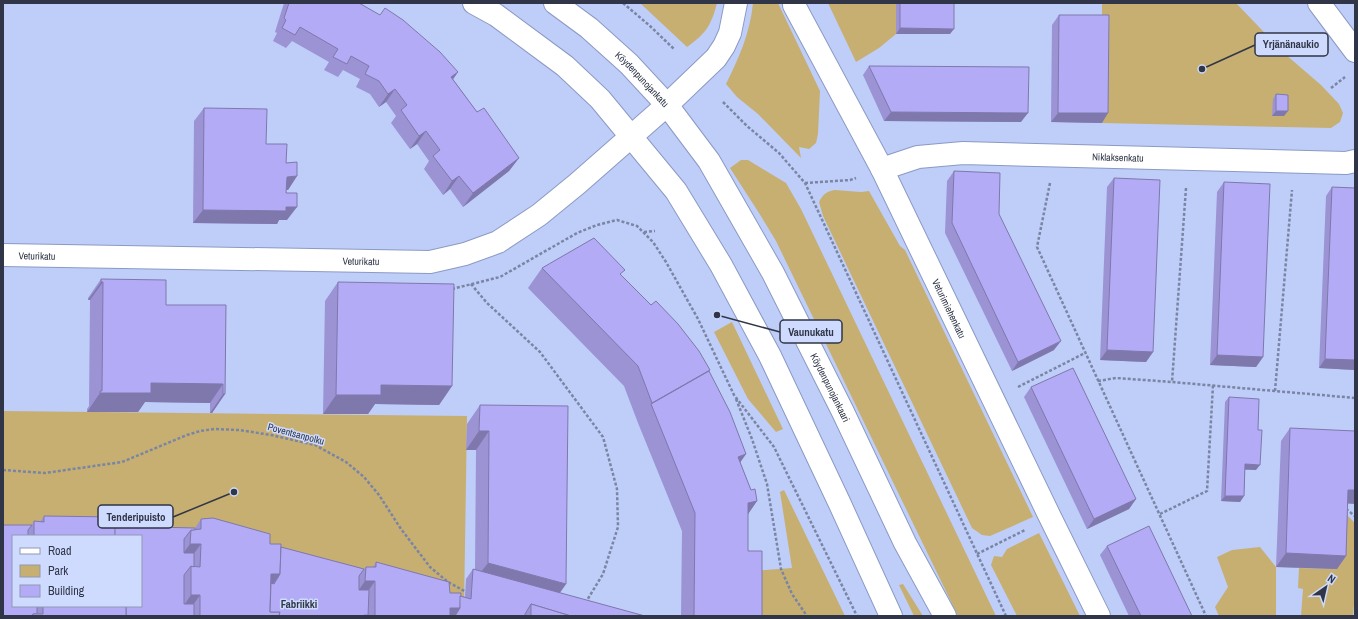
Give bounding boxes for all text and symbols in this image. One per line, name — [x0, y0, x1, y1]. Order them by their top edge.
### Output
callout: Yrjänänaukio — [1255, 33, 1328, 56]
text: Yrjänänaukio — [1263, 37, 1320, 51]
street label: Köydenpunojankatu — [613, 48, 672, 110]
street label: Niklaksenkatu — [1092, 150, 1144, 164]
street label: Veturikatu — [18, 249, 56, 262]
street label: Veturikatu — [342, 254, 380, 268]
street label: Veturimiehenkatu — [929, 277, 969, 340]
callout: Vaunukatu — [780, 320, 842, 343]
text: Vaunukatu — [788, 325, 834, 339]
street label: Köydenpunojankaari — [808, 351, 853, 424]
street label: Poventsanpolku — [266, 420, 326, 448]
callout: Tenderipuisto — [98, 505, 173, 528]
text: Tenderipuisto — [107, 510, 166, 524]
legend — [12, 535, 142, 607]
text: Road — [48, 543, 72, 559]
text: Park — [48, 563, 68, 579]
north arrow — [1306, 567, 1346, 607]
text: N — [1325, 571, 1338, 586]
text: Building — [48, 583, 85, 599]
district label: Fabriikki — [281, 597, 317, 611]

